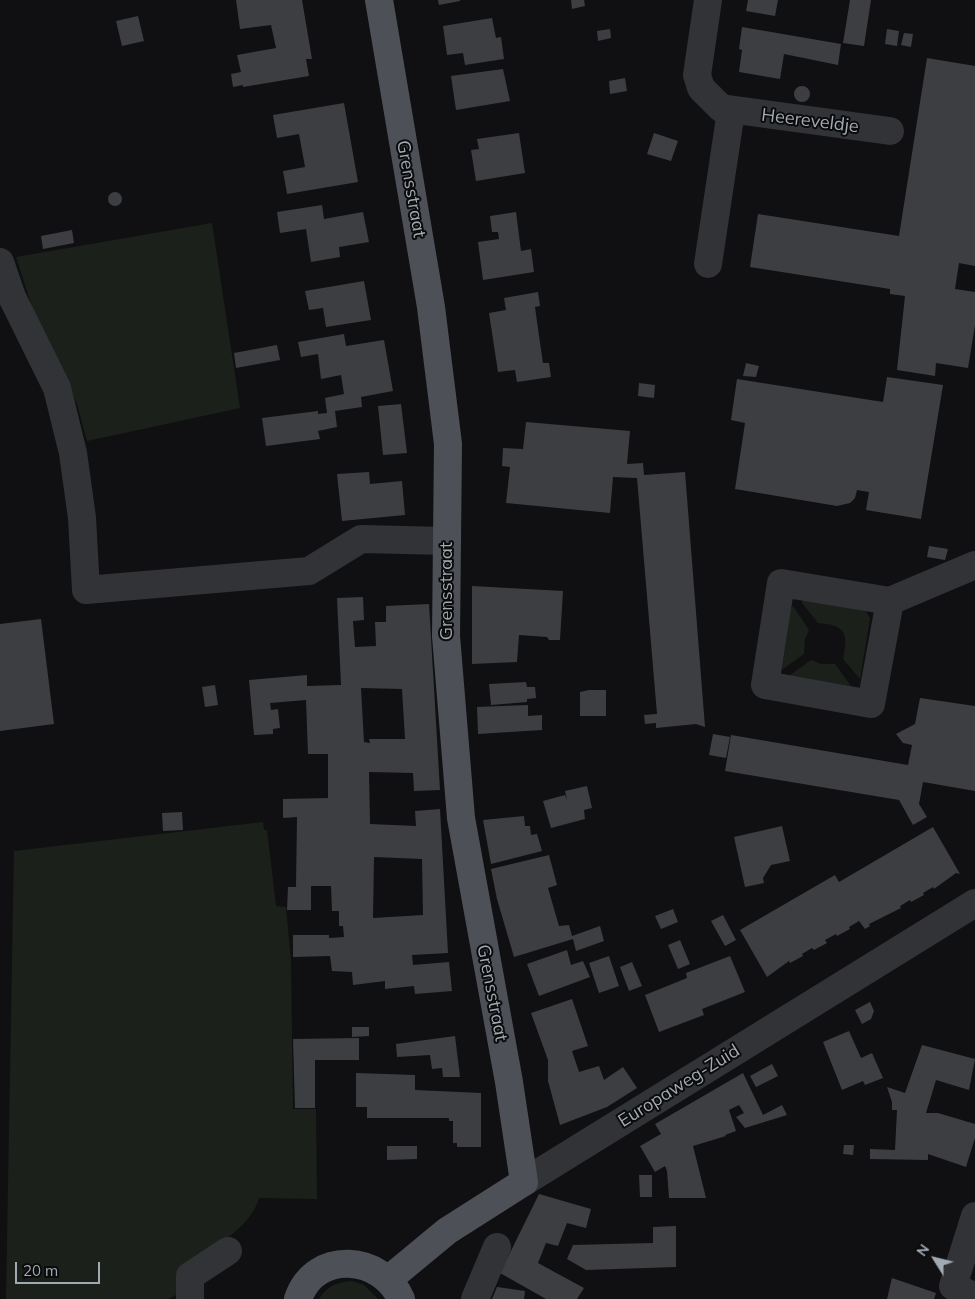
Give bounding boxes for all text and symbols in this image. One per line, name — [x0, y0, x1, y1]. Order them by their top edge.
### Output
street label: Heereveldje — [760, 104, 860, 138]
street label: Grensstraat — [392, 139, 430, 239]
street label: Grensstraat — [436, 542, 458, 640]
street label: Grensstraat — [472, 943, 512, 1043]
street label: Europaweg-Zuid — [614, 1040, 744, 1132]
north arrow — [910, 1234, 960, 1284]
text: N — [912, 1241, 933, 1260]
scale bar — [18, 1252, 102, 1284]
text: 20 m — [23, 1261, 58, 1280]

